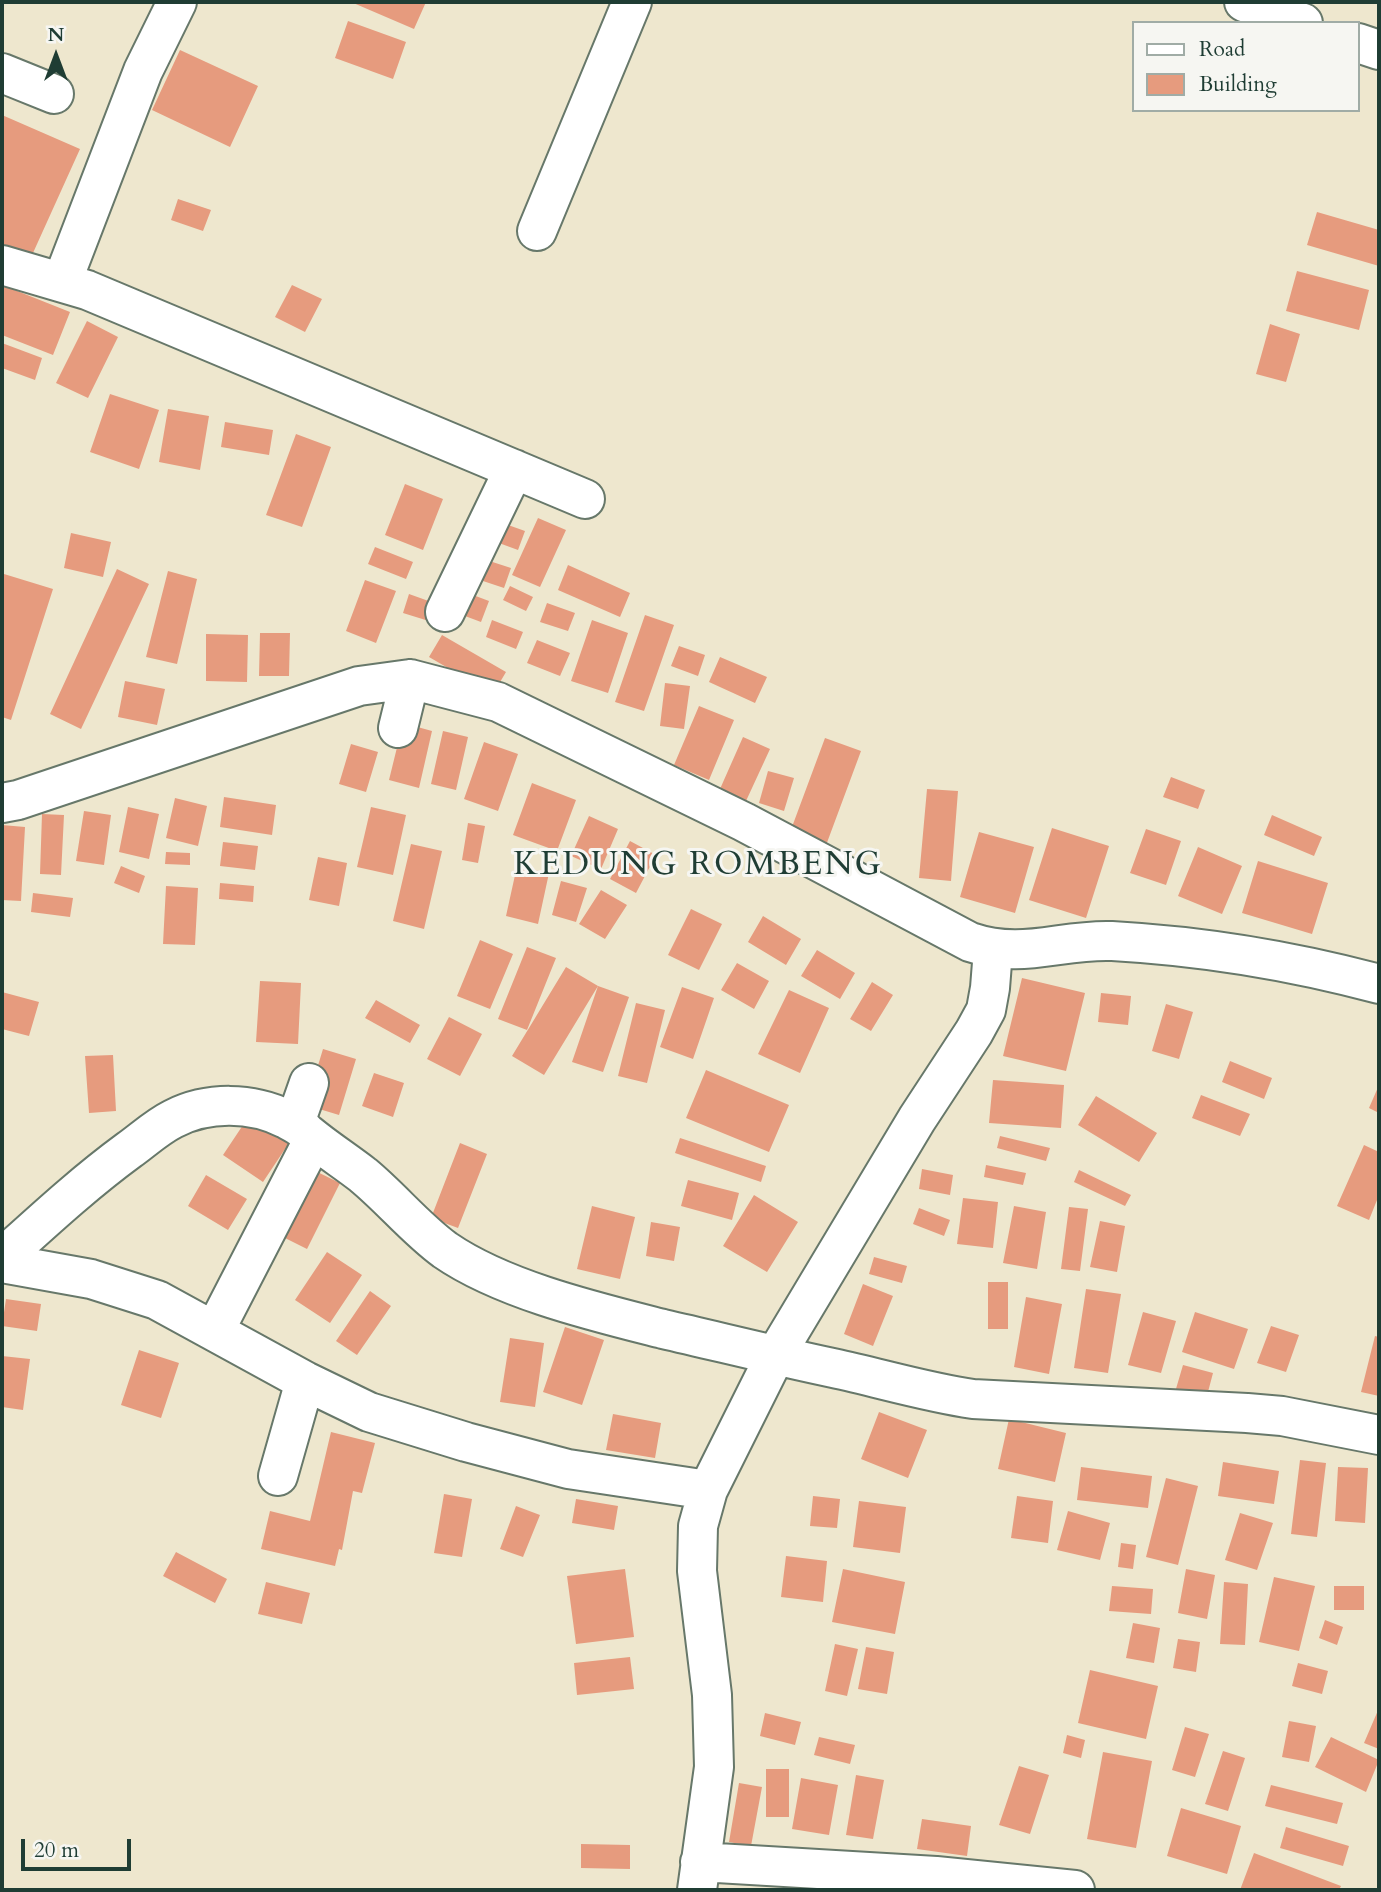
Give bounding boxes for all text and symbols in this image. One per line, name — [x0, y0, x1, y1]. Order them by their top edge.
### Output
north arrow — [21, 21, 91, 91]
legend — [1132, 21, 1360, 112]
text: N — [48, 22, 64, 48]
text: Road — [1199, 35, 1245, 64]
text: Building — [1199, 70, 1277, 99]
district label: KEDUNG ROMBENG — [515, 846, 881, 886]
scale bar — [24, 1826, 135, 1870]
text: 20 m — [34, 1836, 79, 1865]

